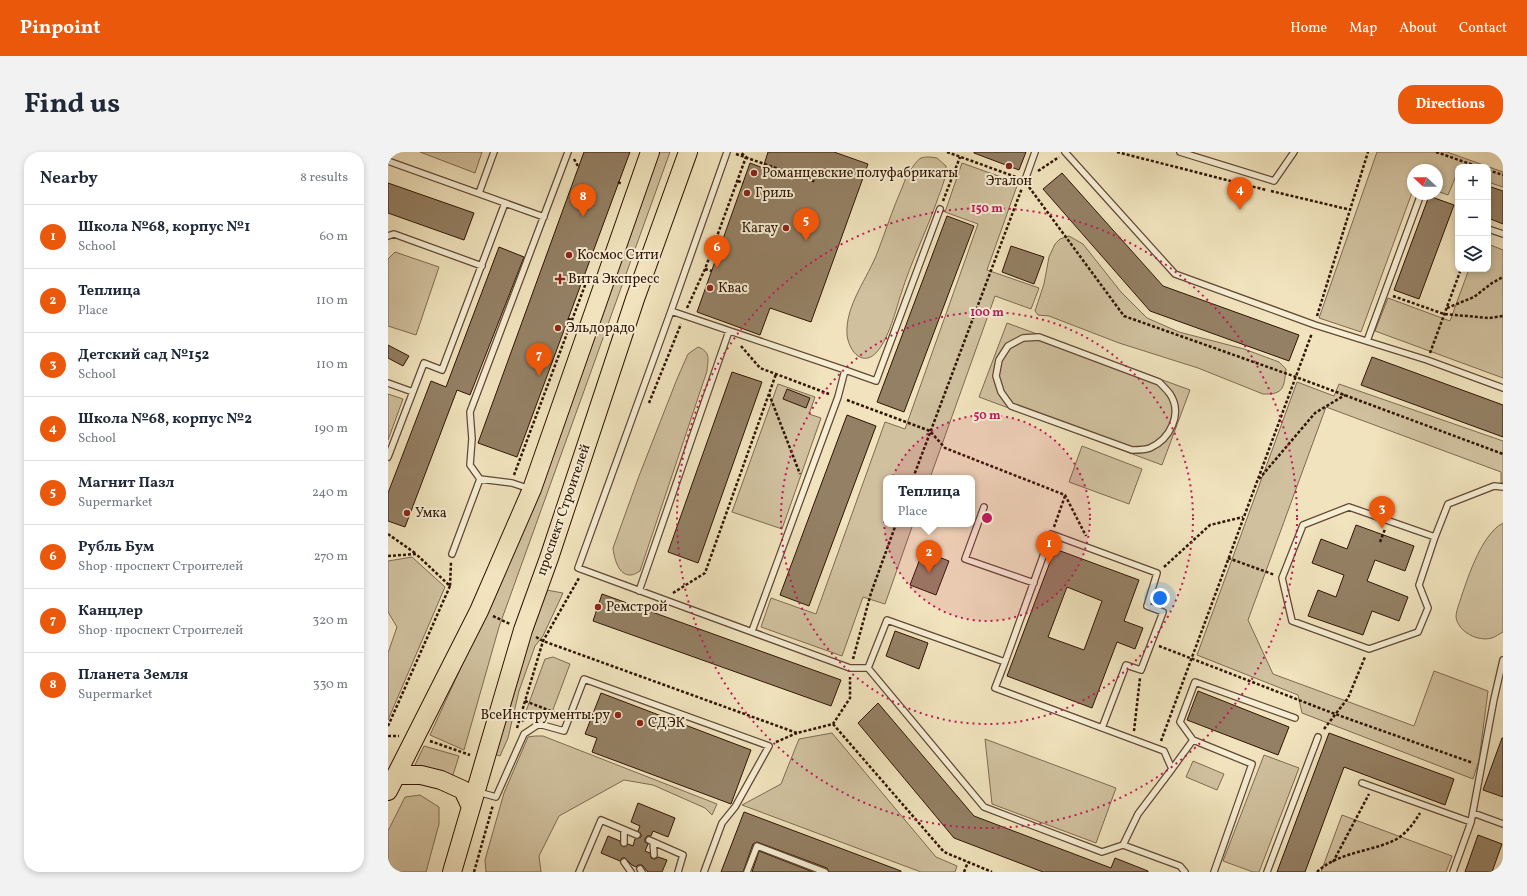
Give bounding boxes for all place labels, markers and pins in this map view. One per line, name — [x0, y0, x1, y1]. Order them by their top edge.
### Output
marker: Эталон — [1004, 161, 1014, 171]
place label: Романцевские полуфабрикаты — [762, 164, 958, 183]
marker: Романцевские полуфабрикаты — [749, 168, 759, 178]
place label: Эталон — [986, 172, 1033, 191]
pin: 4 — [1227, 177, 1253, 210]
pin: 8 — [570, 184, 596, 217]
place label: Гриль — [755, 184, 794, 203]
marker: Гриль — [742, 188, 752, 198]
pin: 5 — [793, 208, 819, 241]
place label: Кагау — [742, 219, 778, 238]
marker: Кагау — [781, 223, 791, 233]
pin: 6 — [704, 235, 730, 268]
place label: Космос Сити — [577, 246, 659, 265]
marker: Космос Сити — [564, 250, 574, 260]
place label: Вита Экспресс — [568, 270, 659, 289]
marker: Вита Экспресс — [555, 274, 565, 284]
place label: Квас — [718, 279, 748, 298]
marker: Квас — [705, 283, 715, 293]
place label: Эльдорадо — [566, 319, 635, 338]
marker: Эльдорадо — [553, 323, 563, 333]
pin: 7 — [526, 343, 552, 376]
pin: 3 — [1369, 496, 1395, 529]
place label: Умка — [415, 504, 447, 523]
marker: Умка — [402, 508, 412, 518]
centre of rings — [980, 511, 994, 525]
pin: 1 — [1036, 531, 1062, 564]
pin: 2 — [916, 540, 942, 573]
place label: Ремстрой — [606, 598, 668, 617]
marker: Ремстрой — [593, 602, 603, 612]
place label: ВсеИнструменты.ру — [480, 706, 610, 725]
marker: ВсеИнструменты.ру — [613, 710, 623, 720]
place label: СДЭК — [648, 714, 686, 733]
marker: СДЭК — [635, 718, 645, 728]

